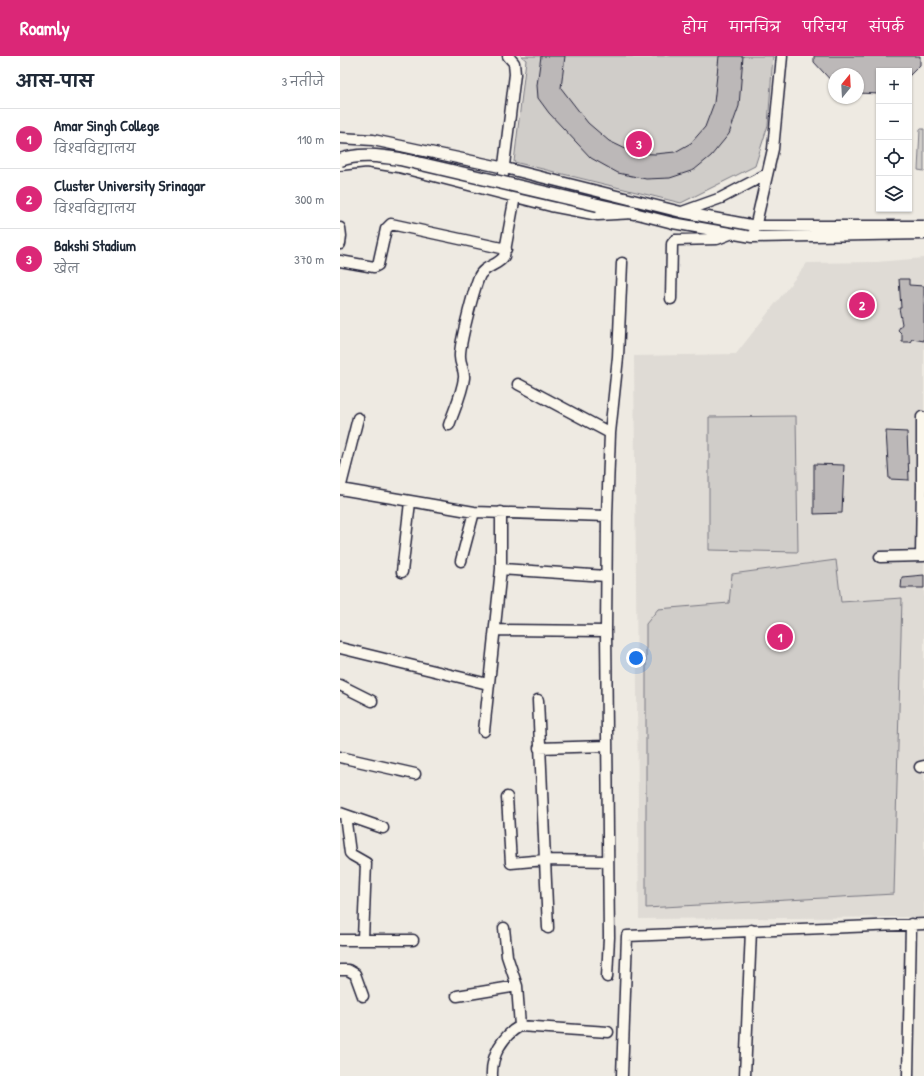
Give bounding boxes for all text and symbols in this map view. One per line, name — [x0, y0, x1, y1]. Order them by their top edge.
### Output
text: Roamly — [20, 15, 70, 41]
text: होम — [683, 17, 707, 36]
text: मानचित्र — [729, 17, 781, 36]
text: परिचय — [803, 17, 847, 36]
text: संपर्क — [869, 17, 904, 36]
north arrow — [828, 68, 864, 104]
map controls — [876, 68, 912, 212]
button: + — [876, 68, 912, 104]
text: आस-पास — [16, 69, 94, 92]
text: 3 नतीजे — [281, 72, 324, 90]
button: − — [876, 104, 912, 140]
text: Amar Singh College — [54, 115, 159, 136]
pin: 3 — [626, 129, 652, 159]
text: 1 — [27, 130, 31, 148]
text: 110 m — [297, 130, 324, 148]
text: विश्वविद्यालय — [54, 139, 136, 157]
button: locate — [876, 140, 912, 176]
text: Cluster University Srinagar — [54, 175, 206, 196]
button: layers — [876, 176, 912, 212]
text: 2 — [26, 190, 32, 208]
text: 300 m — [295, 190, 324, 208]
text: विश्वविद्यालय — [54, 199, 136, 217]
text: Bakshi Stadium — [54, 235, 136, 256]
text: 3 — [26, 250, 32, 268]
text: 370 m — [294, 250, 324, 268]
text: खेल — [54, 259, 79, 277]
pin: 2 — [849, 290, 875, 320]
pin: 1 — [767, 622, 793, 652]
your location — [626, 648, 646, 668]

